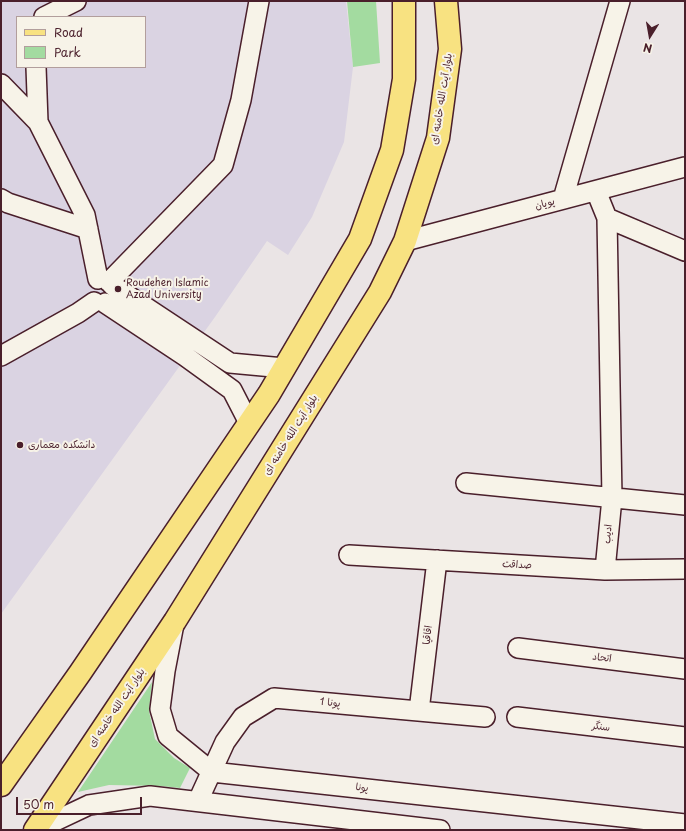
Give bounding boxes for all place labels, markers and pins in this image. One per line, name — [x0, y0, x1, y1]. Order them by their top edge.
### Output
place label: Roudehen Islamic Azad University — [126, 277, 208, 300]
marker: Roudehen Islamic Azad University — [113, 284, 123, 294]
place label: دانشکده معماری — [28, 439, 95, 451]
marker: دانشکده معماری — [15, 440, 25, 450]

